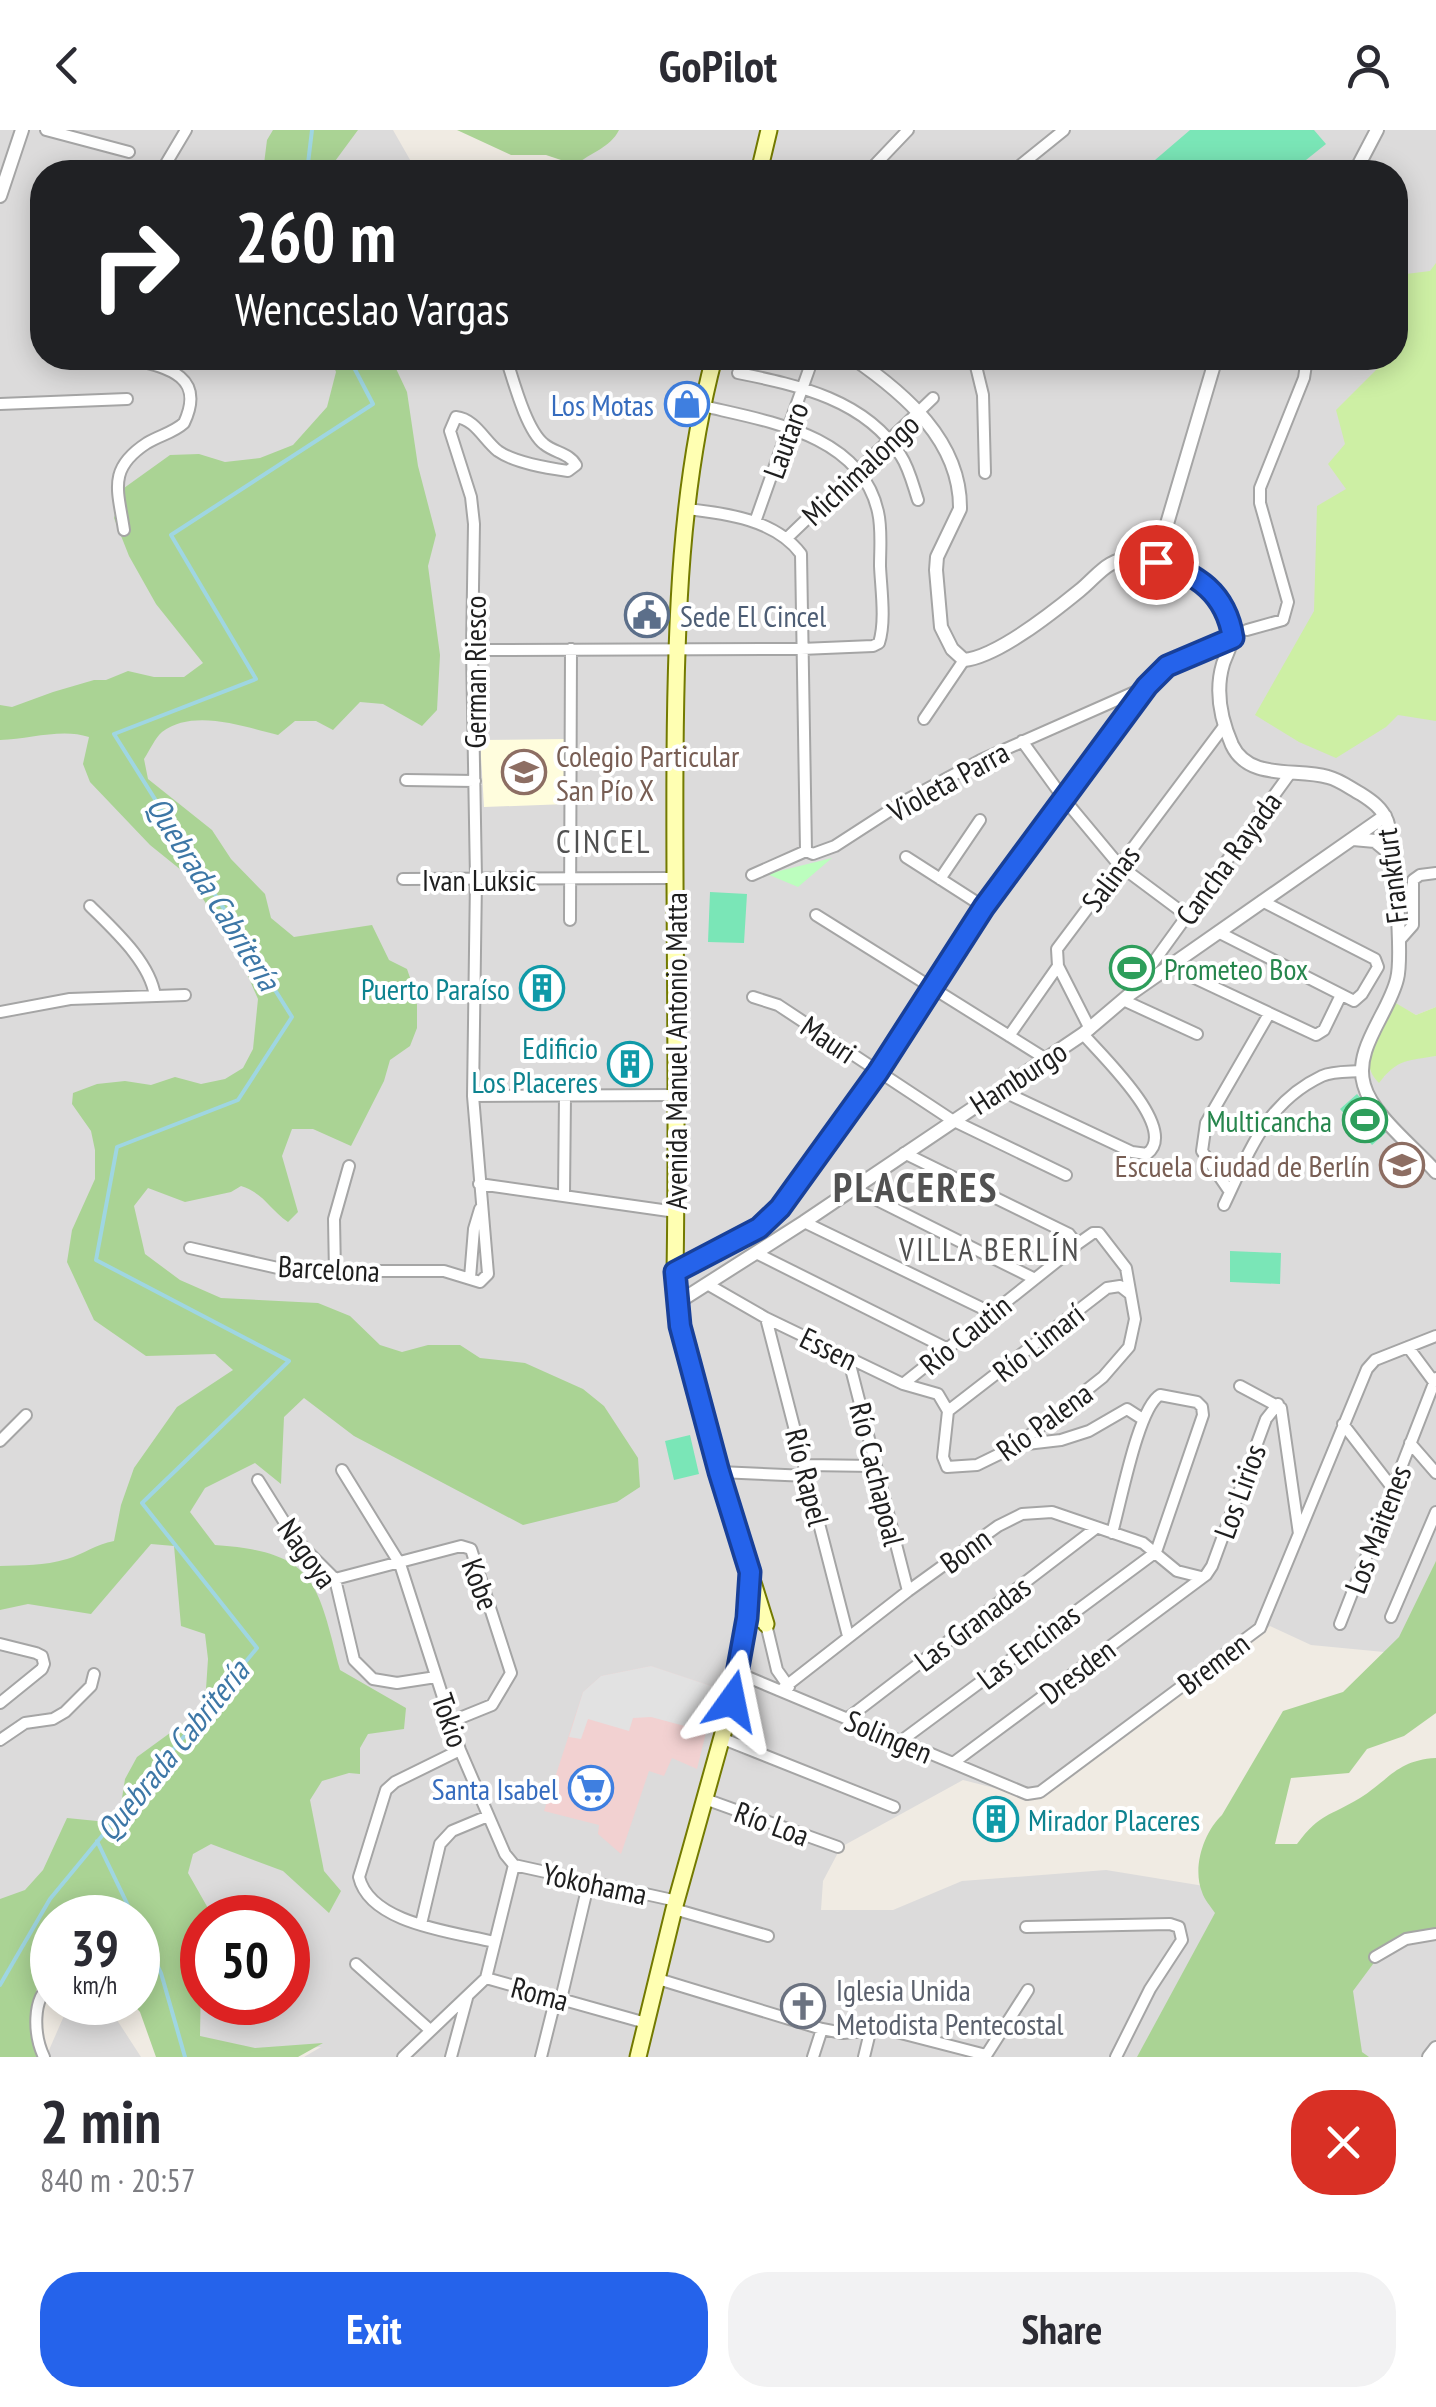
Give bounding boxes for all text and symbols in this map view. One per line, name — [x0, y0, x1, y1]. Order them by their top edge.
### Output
text: GoPilot — [659, 36, 777, 94]
icon: back — [40, 38, 95, 93]
icon: person — [1341, 38, 1396, 93]
text: 260 m — [235, 191, 396, 281]
icon: right — [70, 200, 200, 330]
text: Wenceslao Vargas — [235, 279, 509, 337]
shop icon: Los Motas — [664, 381, 710, 427]
place label: Los Motas — [551, 385, 654, 424]
street label: Lautaro — [753, 396, 817, 484]
street label: Michimalongo — [793, 405, 927, 533]
pin — [1114, 520, 1199, 605]
icon: arrive — [1129, 535, 1184, 590]
public building icon: Sede El Cincel — [624, 592, 670, 638]
street label: German Riesco — [455, 596, 494, 749]
place label: Sede El Cincel — [680, 596, 826, 635]
street label: Violeta Parra — [880, 732, 1015, 831]
place label: Colegio Particular San Pío X — [556, 736, 740, 809]
school or university icon: Colegio Particular San Pío X — [501, 749, 547, 795]
street label: Cancha Rayada — [1167, 784, 1289, 932]
water label: Quebrada Cabritería — [138, 788, 291, 999]
district label: CINCEL — [556, 820, 652, 862]
street label: Frankfurt — [1366, 826, 1416, 926]
street label: Salinas — [1072, 837, 1148, 919]
street label: Ivan Luksic — [422, 860, 536, 899]
street label: Avenida Manuel Antonio Matta — [656, 892, 695, 1210]
sports icon: Prometeo Box — [1109, 945, 1155, 991]
place label: Prometeo Box — [1164, 949, 1308, 988]
building icon: Puerto Paraíso — [519, 965, 565, 1011]
place label: Puerto Paraíso — [361, 969, 510, 1008]
street label: Mauri — [794, 1006, 864, 1072]
place label: Edificio Los Placeres — [472, 1028, 598, 1101]
street label: Hamburgo — [962, 1031, 1074, 1123]
building icon: Edificio Los Placeres — [607, 1041, 653, 1087]
sports icon: Multicancha — [1342, 1097, 1388, 1143]
place label: Multicancha — [1206, 1101, 1332, 1140]
school or university icon: Escuela Ciudad de Berlín — [1379, 1142, 1425, 1188]
place label: Escuela Ciudad de Berlín — [1115, 1146, 1370, 1185]
district label: PLACERES — [833, 1161, 999, 1213]
district label: VILLA BERLÍN — [898, 1228, 1081, 1270]
street label: Barcelona — [277, 1246, 381, 1290]
street label: Río Cautin — [911, 1285, 1019, 1383]
street label: Río Limarí — [984, 1294, 1092, 1390]
street label: Essen — [794, 1318, 864, 1378]
street label: Río Palena — [988, 1373, 1100, 1469]
street label: Río Cachapoal — [841, 1398, 915, 1550]
street label: Río Rapel — [777, 1424, 839, 1530]
street label: Los Lirios — [1204, 1439, 1274, 1543]
street label: Los Maitenes — [1335, 1459, 1419, 1599]
street label: Nagoya — [270, 1510, 346, 1596]
street label: Bonn — [932, 1519, 998, 1581]
street label: Kobe — [453, 1553, 509, 1615]
street label: Las Granadas — [906, 1567, 1038, 1679]
street label: Las Encinas — [969, 1595, 1087, 1697]
street label: Bremen — [1169, 1623, 1257, 1703]
street label: Dresden — [1031, 1630, 1123, 1712]
water label: Quebrada Cabritería — [86, 1649, 259, 1849]
position arrow — [680, 1649, 784, 1753]
street label: Tokio — [424, 1688, 478, 1752]
street label: Solingen — [839, 1700, 939, 1772]
supermarket icon: Santa Isabel — [568, 1765, 614, 1811]
place label: Santa Isabel — [432, 1769, 558, 1808]
street label: Río Loa — [729, 1792, 815, 1854]
building icon: Mirador Placeres — [973, 1796, 1019, 1842]
place label: Mirador Placeres — [1028, 1800, 1200, 1839]
street label: Yokohama — [539, 1853, 651, 1913]
speed limit sign: 50 — [180, 1895, 310, 2025]
text: 39 — [71, 1915, 119, 1980]
street label: Roma — [507, 1967, 573, 2019]
text: km/h — [73, 1969, 117, 2001]
place label: Iglesia Unida Metodista Pentecostal — [836, 1970, 1064, 2043]
church icon: Iglesia Unida Metodista Pentecostal — [780, 1983, 826, 2029]
text: 2 min — [40, 2082, 161, 2160]
button: close — [1291, 2090, 1396, 2195]
text: 840 m · 20:57 — [40, 2159, 195, 2201]
button: Exit — [40, 2272, 708, 2387]
button: Share — [728, 2272, 1396, 2387]

